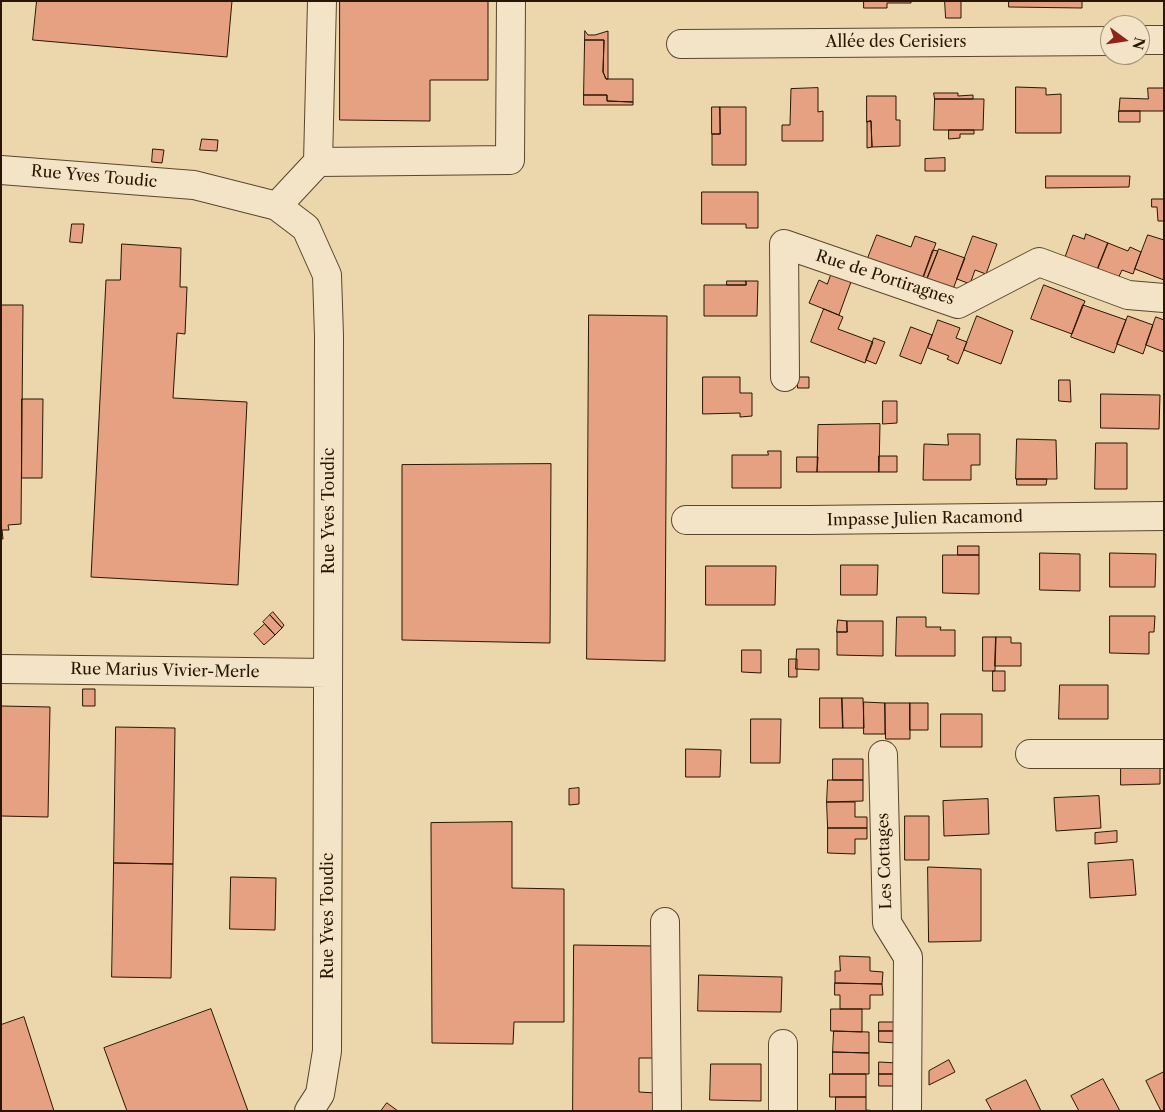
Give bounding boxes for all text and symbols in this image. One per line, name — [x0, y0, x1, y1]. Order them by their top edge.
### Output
north arrow — [1100, 15, 1150, 65]
street label: Allée des Cerisiers — [826, 32, 966, 52]
text: N — [1128, 35, 1149, 51]
street label: Rue Yves Toudic — [30, 162, 158, 192]
street label: Rue de Portiragnes — [813, 247, 957, 309]
street label: Rue Yves Toudic — [319, 448, 339, 574]
street label: Impasse Julien Racamond — [827, 508, 1023, 530]
street label: Rue Marius Vivier-Merle — [70, 660, 260, 682]
street label: Les Cottages — [874, 812, 896, 910]
street label: Rue Yves Toudic — [318, 853, 338, 979]

